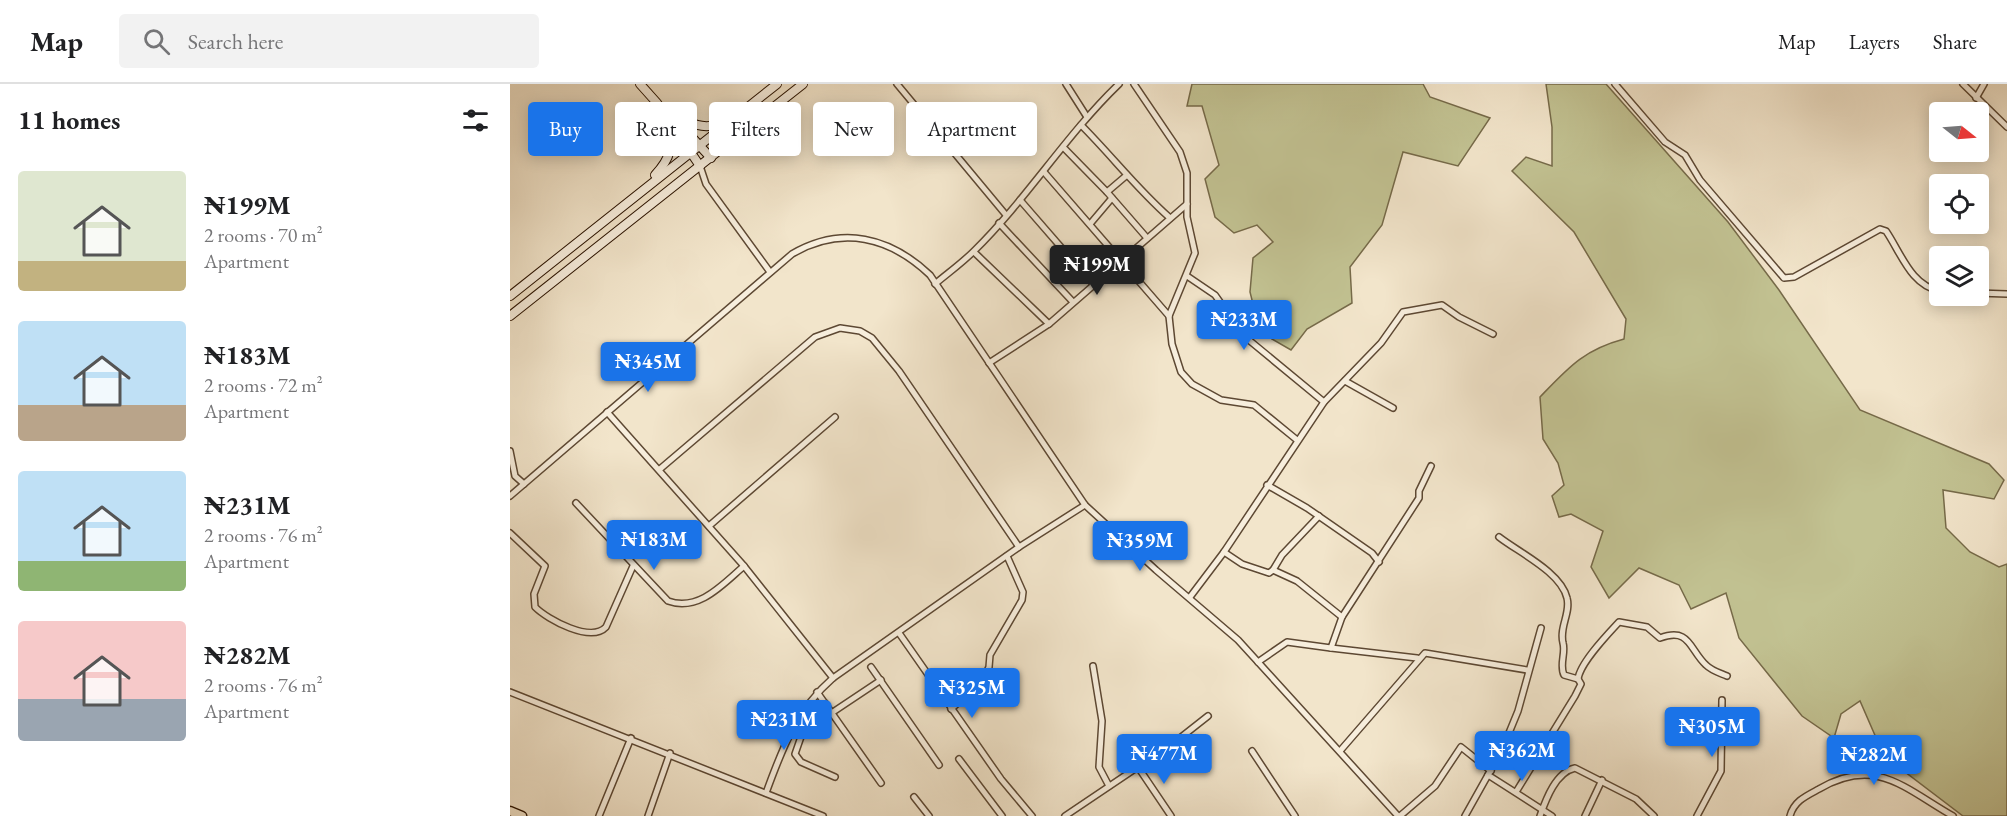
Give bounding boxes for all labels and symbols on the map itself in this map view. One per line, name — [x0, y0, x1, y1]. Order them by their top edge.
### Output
north arrow — [1929, 102, 1989, 162]
pin: ₦199M — [1055, 245, 1139, 296]
pin: ₦233M — [1202, 300, 1286, 351]
pin: ₦345M — [606, 342, 690, 393]
pin: ₦183M — [612, 520, 696, 571]
pin: ₦359M — [1098, 521, 1182, 572]
pin: ₦325M — [930, 668, 1014, 719]
pin: ₦231M — [742, 700, 826, 751]
pin: ₦305M — [1670, 707, 1754, 758]
pin: ₦362M — [1480, 731, 1564, 782]
pin: ₦477M — [1122, 734, 1206, 785]
pin: ₦282M — [1832, 735, 1916, 786]

